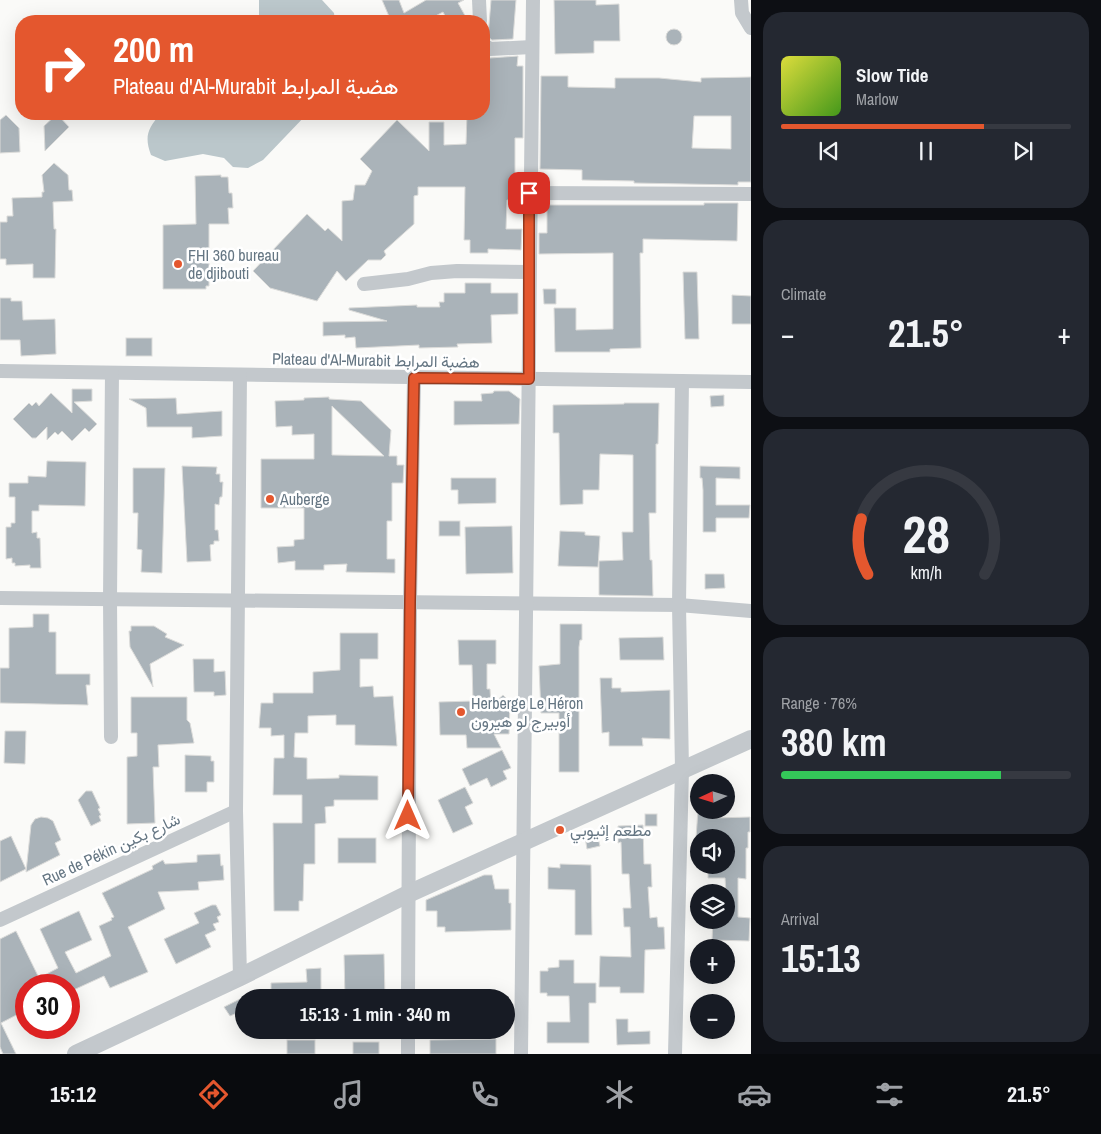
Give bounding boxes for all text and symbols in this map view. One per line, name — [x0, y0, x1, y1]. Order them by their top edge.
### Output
text: 200 m — [113, 26, 194, 73]
icon: right — [30, 35, 95, 100]
text: Slow Tide — [856, 62, 928, 88]
text: Plateau d'Al-Murabit هضبة المرابط — [113, 71, 399, 101]
text: Marlow — [856, 88, 898, 110]
icon: previous — [815, 137, 843, 165]
icon: pause — [912, 137, 940, 165]
icon: next — [1009, 137, 1037, 165]
pin — [508, 172, 550, 214]
icon: arrive — [515, 179, 543, 207]
place label: FHI 360 bureau de djibouti — [188, 244, 279, 284]
marker: FHI 360 bureau de djibouti — [172, 258, 184, 270]
text: Climate — [781, 283, 826, 305]
text: 21.5° — [888, 308, 964, 359]
text: − — [781, 315, 794, 353]
text: + — [1058, 315, 1071, 353]
street label: Plateau d'Al-Murabit هضبة المرابط — [272, 347, 480, 373]
place label: Auberge — [279, 488, 330, 510]
marker: Auberge — [264, 493, 276, 505]
text: 28 — [902, 499, 950, 569]
text: km/h — [910, 561, 942, 585]
place label: Herberge Le Héron أوبيرج لو هيرون — [471, 692, 583, 733]
text: Range · 76% — [781, 692, 857, 714]
marker: Herberge Le Héron أوبيرج لو هيرون — [455, 706, 467, 718]
text: 380 km — [781, 717, 887, 768]
north arrow — [690, 774, 735, 819]
map controls — [690, 774, 735, 1039]
position arrow — [381, 789, 433, 841]
street label: Rue de Pékin شارع بكين — [38, 807, 184, 892]
place label: مطعم إثيوبي — [570, 819, 651, 844]
marker: مطعم إثيوبي — [554, 824, 566, 836]
button: sound — [690, 829, 735, 874]
button: layers — [690, 884, 735, 929]
text: Arrival — [781, 908, 819, 930]
text: 15:13 — [781, 933, 861, 984]
button: + — [690, 939, 735, 984]
speed limit sign: 30 — [15, 974, 80, 1039]
button: − — [690, 994, 735, 1039]
text: 15:13 · 1 min · 340 m — [300, 1001, 450, 1027]
icon: directions — [196, 1077, 231, 1112]
icon: music — [331, 1077, 366, 1112]
icon: phone — [467, 1077, 502, 1112]
icon: climate — [602, 1077, 637, 1112]
icon: car — [737, 1077, 772, 1112]
icon: filters — [872, 1077, 907, 1112]
text: 15:12 — [50, 1079, 96, 1109]
text: 21.5° — [1007, 1079, 1051, 1109]

